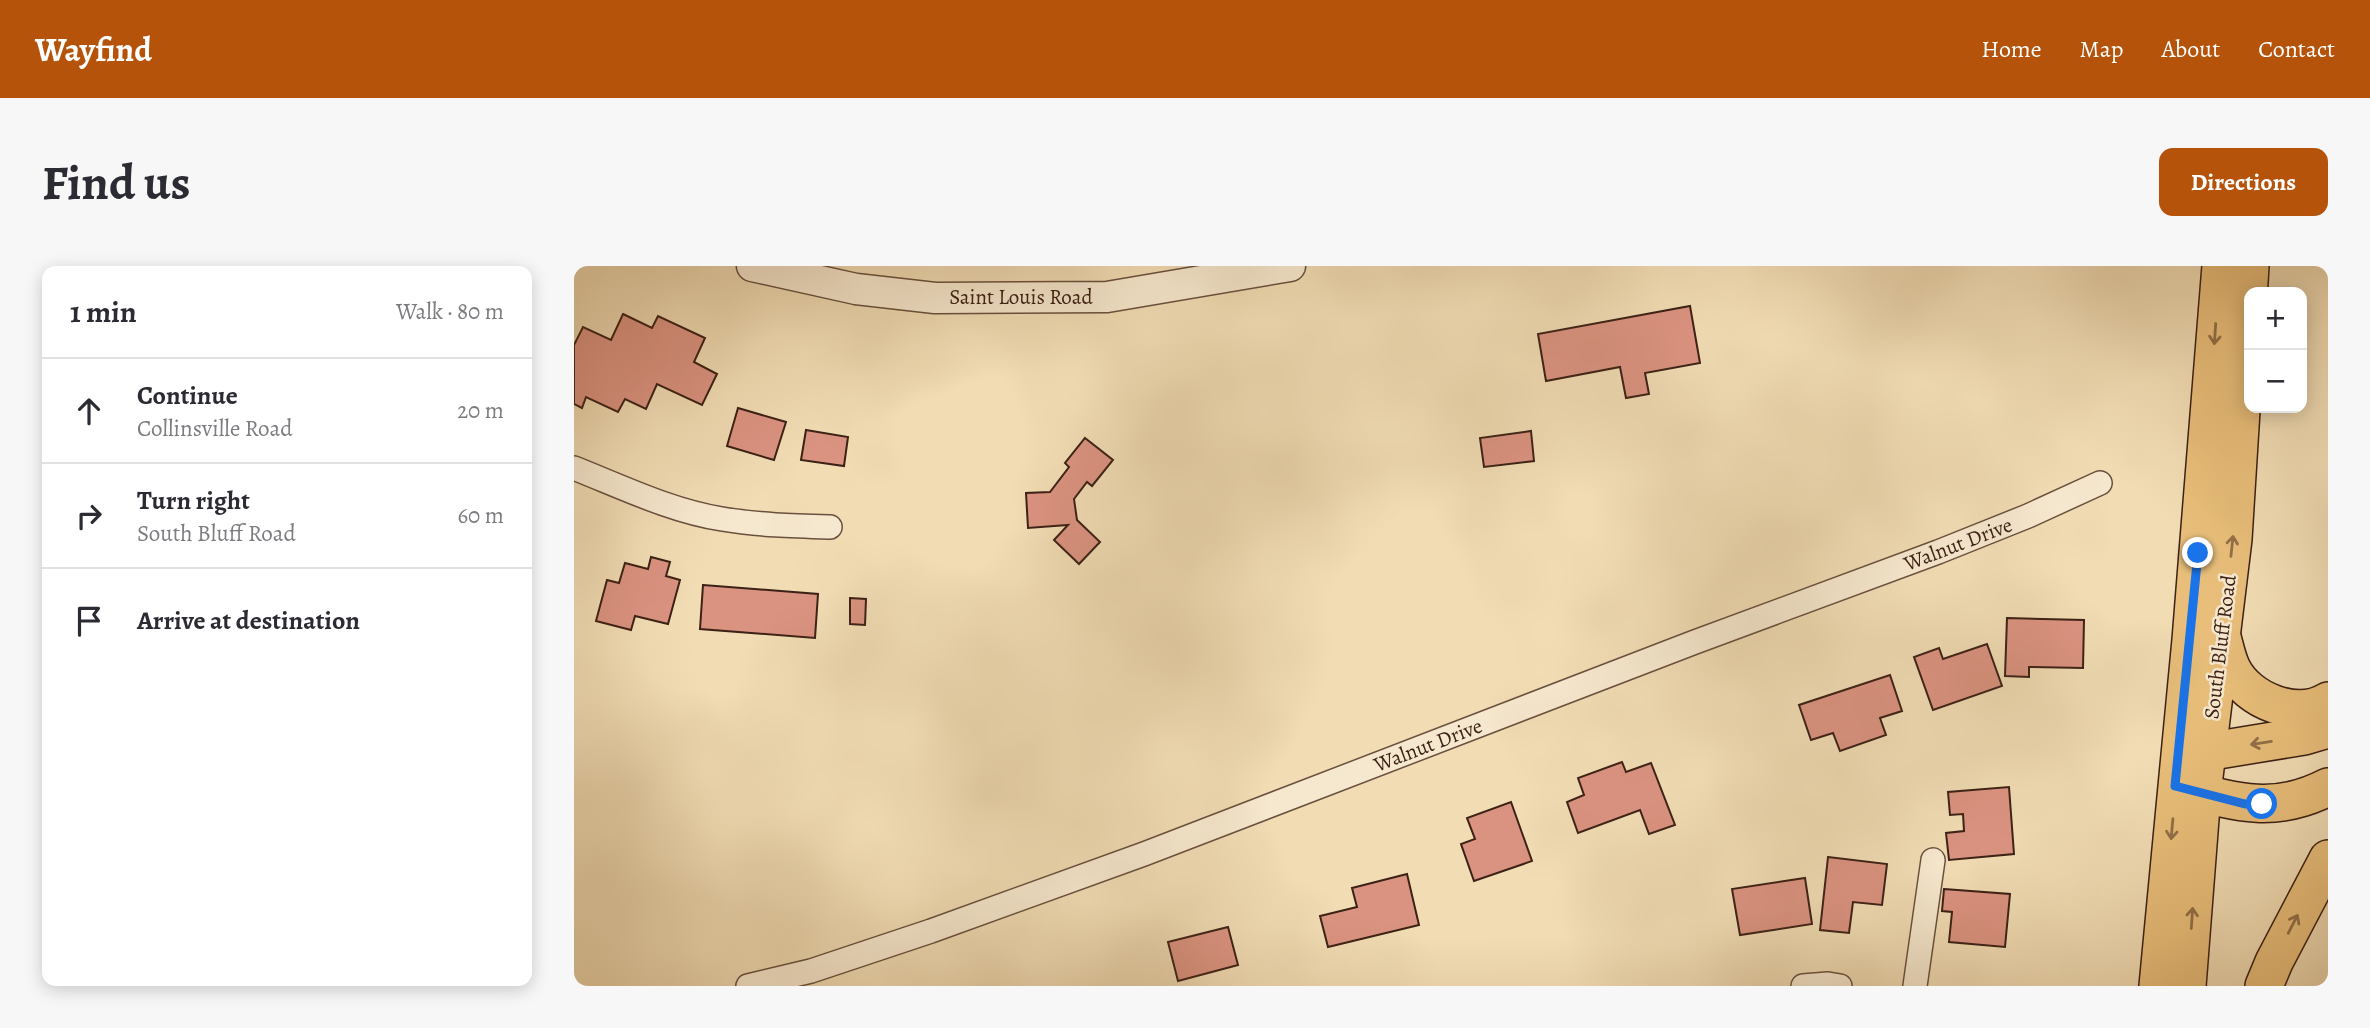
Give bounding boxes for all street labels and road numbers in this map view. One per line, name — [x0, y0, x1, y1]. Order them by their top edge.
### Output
street label: Saint Louis Road — [949, 283, 1094, 311]
street label: Walnut Drive — [1899, 511, 2016, 578]
street label: South Bluff Road — [2197, 573, 2243, 721]
street label: Walnut Drive — [1369, 712, 1486, 779]

